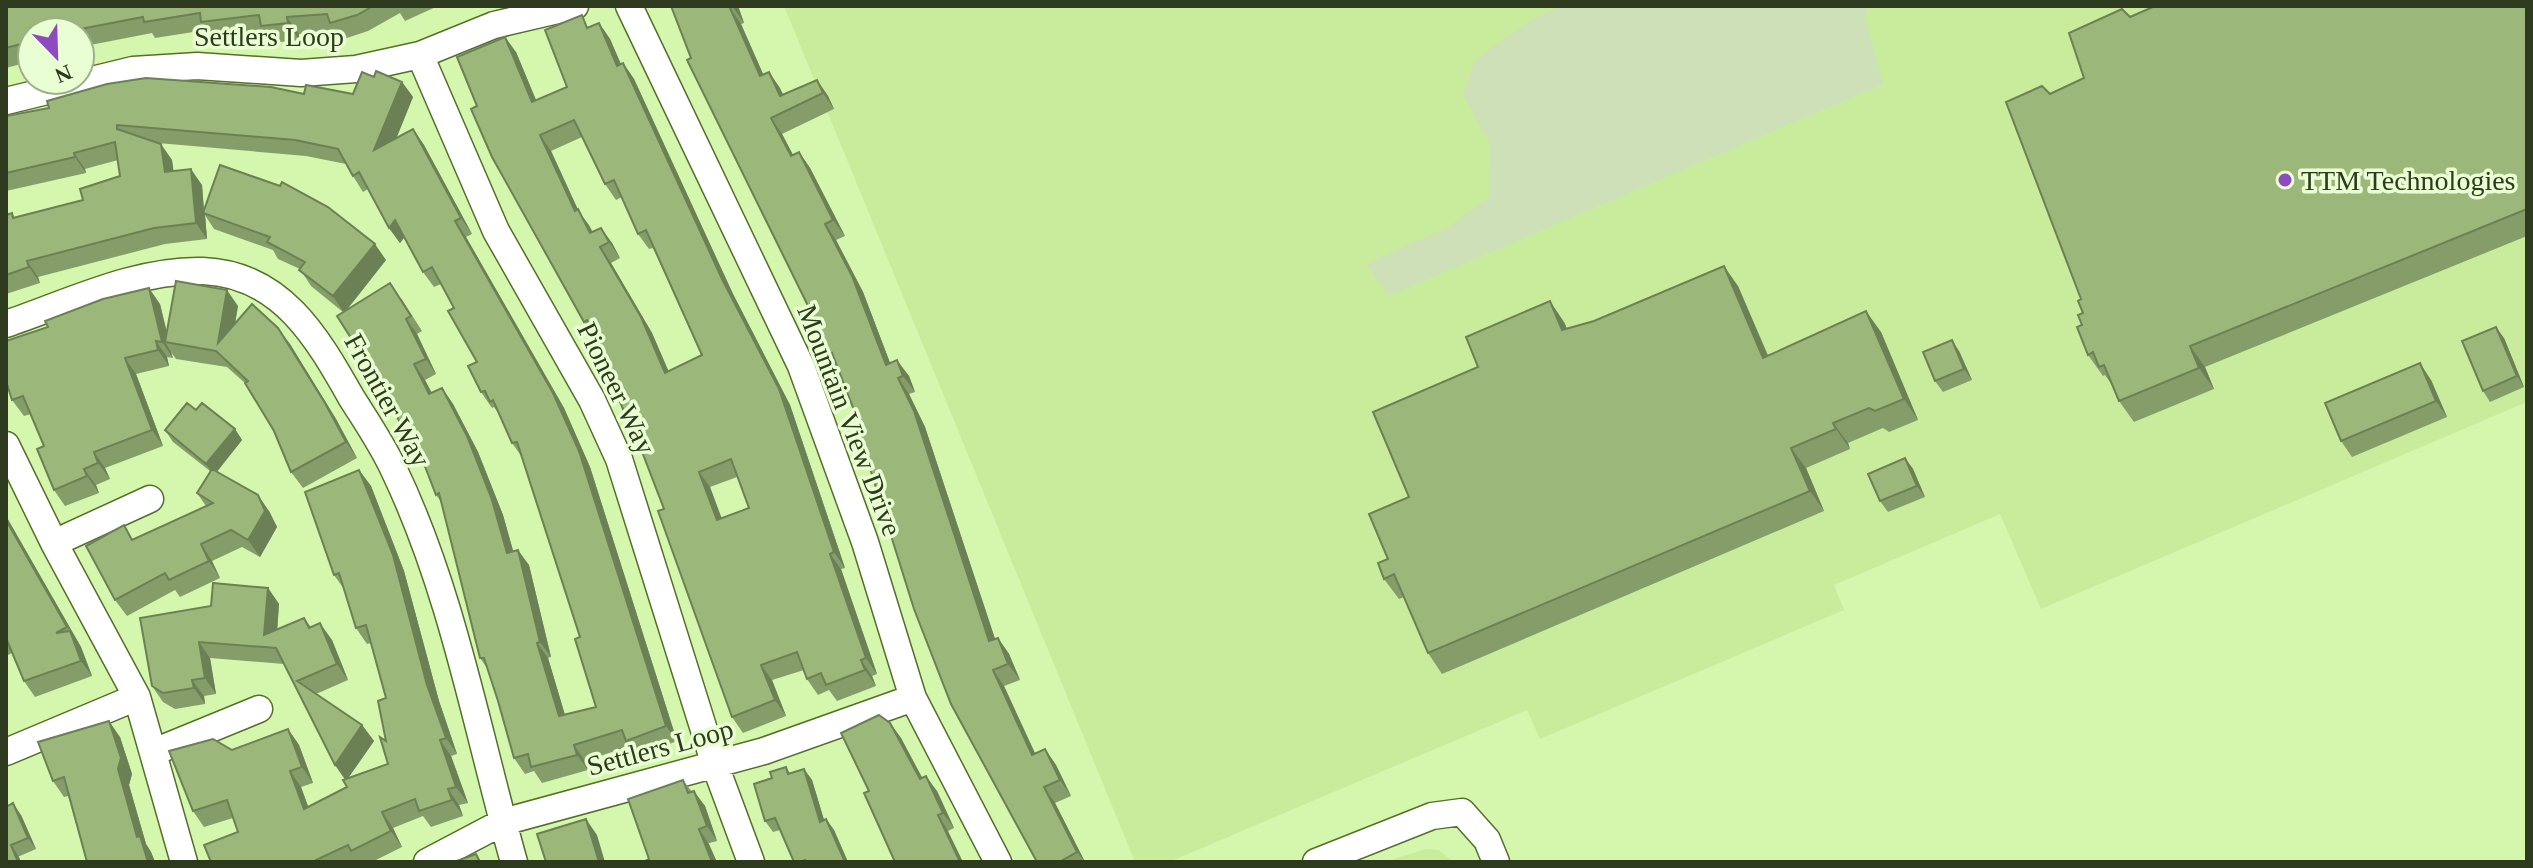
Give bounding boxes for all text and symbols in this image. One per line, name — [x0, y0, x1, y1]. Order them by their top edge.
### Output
north arrow — [16, 16, 96, 96]
street label: Settlers Loop — [194, 21, 344, 52]
text: N — [51, 59, 76, 89]
place label: TTM Technologies — [2301, 165, 2515, 196]
marker: TTM Technologies — [2276, 171, 2294, 189]
street label: Mountain View Drive — [791, 300, 908, 540]
street label: Pioneer Way — [571, 317, 662, 459]
street label: Frontier Way — [338, 328, 437, 472]
street label: Settlers Loop — [584, 713, 737, 782]

